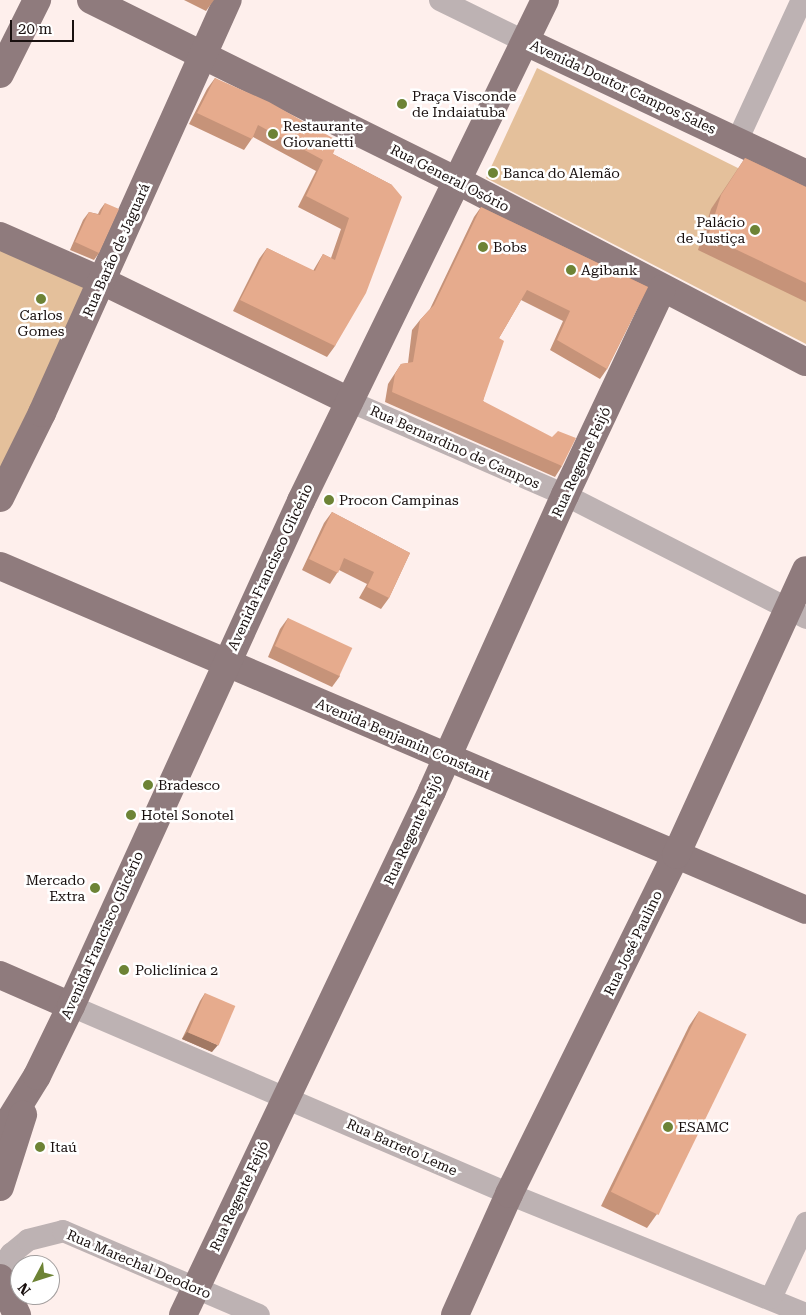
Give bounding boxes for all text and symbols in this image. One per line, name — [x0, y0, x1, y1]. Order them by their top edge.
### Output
scale bar — [12, 10, 76, 42]
text: 20 m — [18, 20, 52, 38]
street label: Avenida Doutor Campos Sales — [527, 36, 719, 138]
place label: Praça Visconde de Indaiatuba — [412, 88, 516, 120]
marker: Praça Visconde de Indaiatuba — [396, 98, 408, 110]
place label: Restaurante Giovanetti — [283, 118, 363, 150]
marker: Restaurante Giovanetti — [267, 128, 279, 140]
street label: Rua General Osório — [388, 141, 512, 215]
place label: Banca do Alemão — [503, 165, 620, 181]
marker: Banca do Alemão — [487, 167, 499, 179]
street label: Rua Barão de Jaguará — [79, 181, 153, 319]
place label: Palácio de Justiça — [677, 214, 745, 246]
marker: Palácio de Justiça — [749, 224, 761, 236]
place label: Bobs — [493, 239, 527, 255]
marker: Bobs — [477, 241, 489, 253]
place label: Agibank — [581, 262, 638, 278]
marker: Agibank — [565, 264, 577, 276]
marker: Carlos Gomes — [35, 293, 47, 305]
place label: Carlos Gomes — [18, 307, 64, 340]
street label: Rua Bernardino de Campos — [368, 402, 542, 492]
street label: Rua Regente Feijó — [548, 404, 614, 520]
street label: Avenida Francisco Glicério — [224, 481, 316, 653]
place label: Procon Campinas — [339, 492, 459, 508]
marker: Procon Campinas — [323, 494, 335, 506]
street label: Avenida Benjamin Constant — [313, 695, 493, 783]
street label: Rua Regente Feijó — [380, 772, 446, 888]
place label: Bradesco — [158, 777, 220, 793]
marker: Bradesco — [142, 779, 154, 791]
place label: Hotel Sonotel — [141, 807, 234, 823]
marker: Hotel Sonotel — [125, 809, 137, 821]
street label: Avenida Francisco Glicério — [57, 849, 147, 1021]
place label: Mercado Extra — [26, 872, 85, 904]
marker: Mercado Extra — [89, 882, 101, 894]
street label: Rua José Paulino — [600, 888, 666, 998]
place label: Policlínica 2 — [135, 962, 218, 978]
marker: Policlínica 2 — [117, 963, 131, 977]
street label: Rua Barreto Leme — [344, 1115, 460, 1179]
place label: ESAMC — [678, 1119, 729, 1135]
marker: ESAMC — [662, 1121, 674, 1133]
street label: Rua Regente Feijó — [206, 1138, 272, 1254]
place label: Itaú — [50, 1139, 77, 1155]
marker: Itaú — [34, 1141, 46, 1153]
street label: Rua Marechal Deodoro — [64, 1226, 214, 1302]
north arrow — [10, 1255, 60, 1305]
text: N — [15, 1280, 34, 1298]

